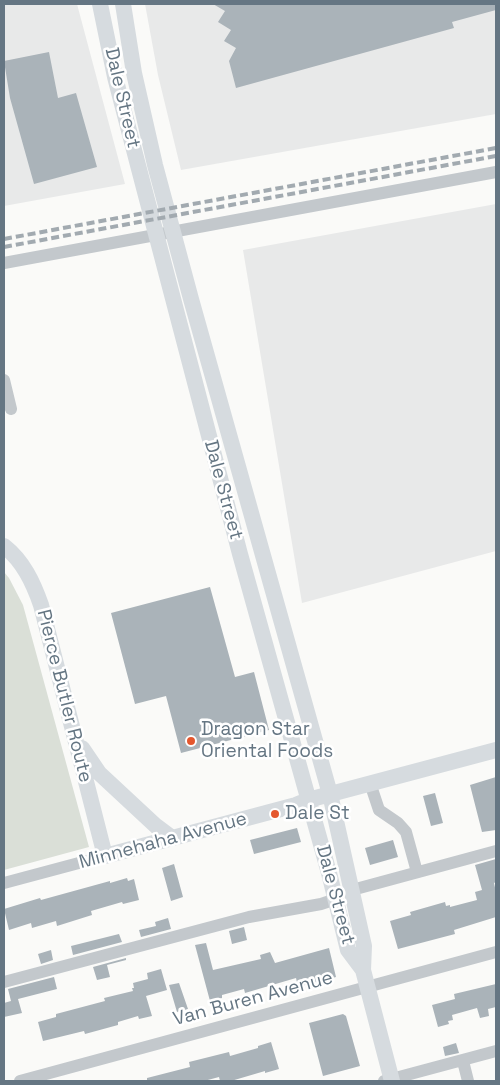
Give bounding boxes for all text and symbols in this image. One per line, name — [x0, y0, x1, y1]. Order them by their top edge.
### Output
street label: Dale Street — [99, 46, 145, 150]
street label: Dale Street — [199, 438, 247, 542]
street label: Pierce Butler Route — [31, 607, 97, 785]
place label: Dragon Star Oriental Foods — [201, 719, 333, 763]
marker: Dragon Star Oriental Foods — [185, 735, 197, 747]
place label: Dale St — [285, 803, 350, 825]
street label: Minnehaha Avenue — [77, 808, 249, 874]
marker: Dale St — [269, 808, 281, 820]
street label: Dale Street — [311, 843, 359, 947]
street label: Van Buren Avenue — [171, 967, 335, 1031]

